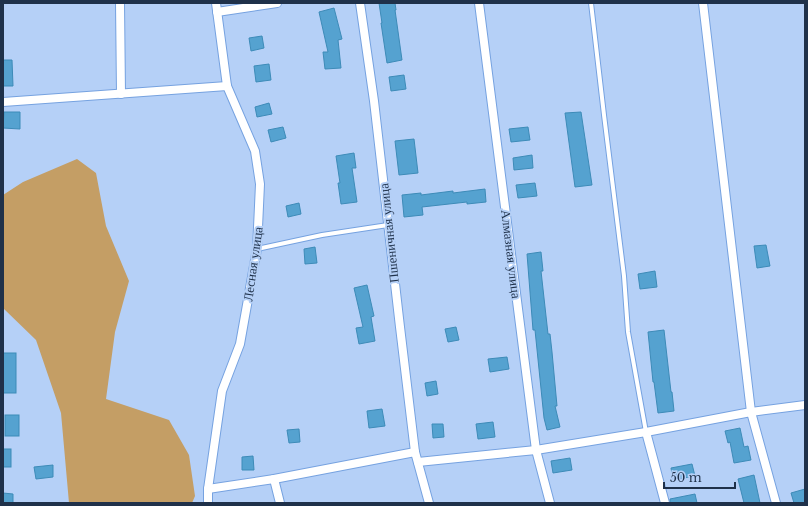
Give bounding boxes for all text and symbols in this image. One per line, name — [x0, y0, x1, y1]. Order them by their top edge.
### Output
street label: Пшеничная улица — [375, 182, 403, 284]
street label: Алмазная улица — [497, 209, 525, 300]
street label: Лесная улица — [239, 225, 267, 302]
scale bar — [664, 464, 735, 490]
text: 50 m — [670, 470, 702, 485]

